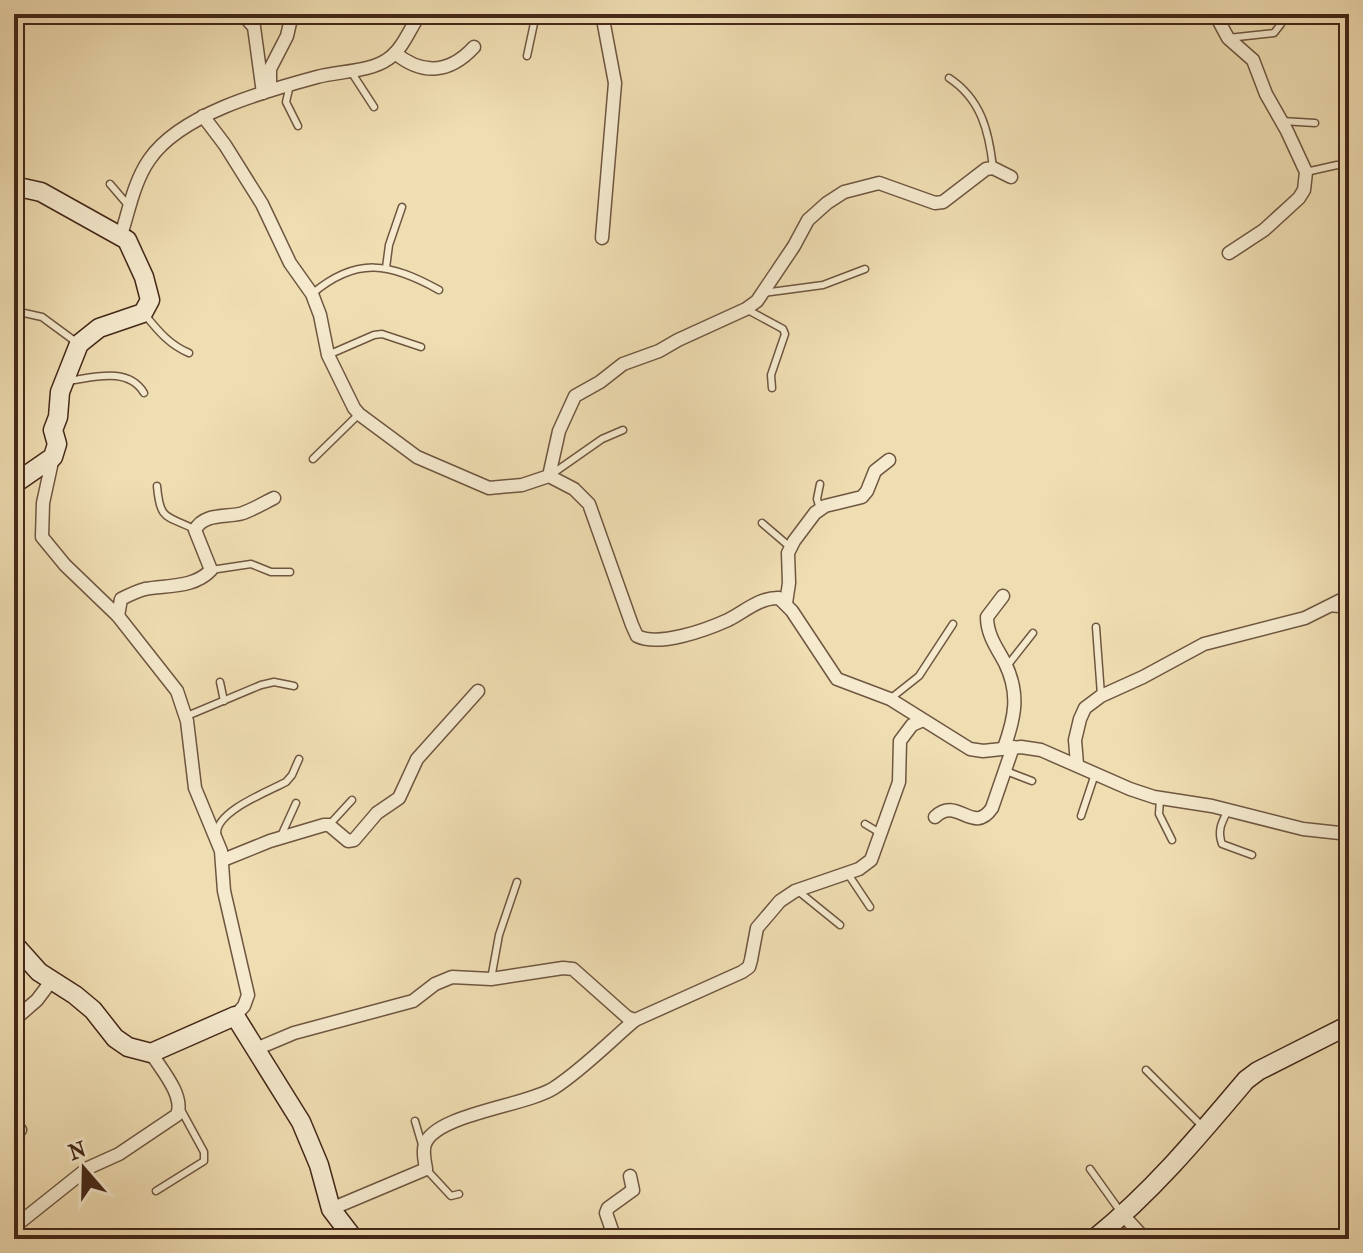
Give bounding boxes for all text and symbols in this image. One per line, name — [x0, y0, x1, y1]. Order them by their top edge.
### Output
north arrow — [44, 1129, 124, 1209]
text: N — [65, 1136, 90, 1166]

